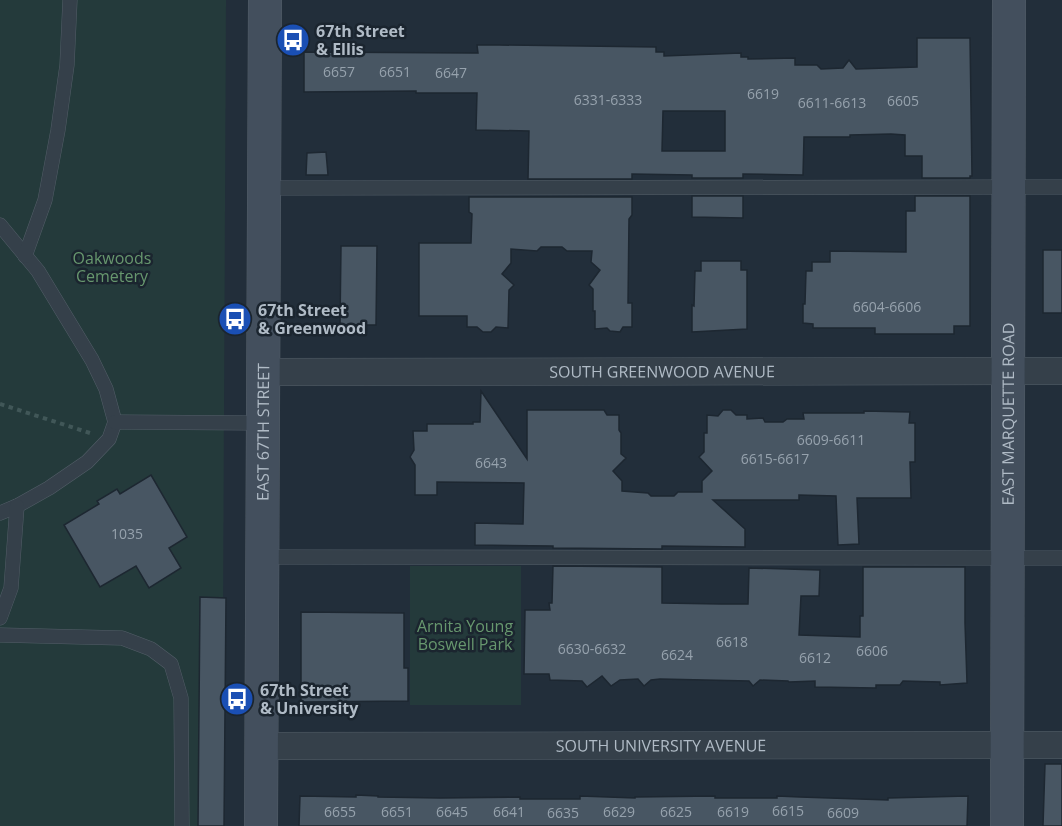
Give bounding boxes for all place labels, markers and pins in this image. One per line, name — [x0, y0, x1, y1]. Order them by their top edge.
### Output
place label: 67th Street & Ellis — [316, 20, 405, 60]
bus stop icon: 67th Street & Ellis — [275, 22, 311, 58]
place label: 67th Street & Greenwood — [258, 299, 366, 339]
bus stop icon: 67th Street & Greenwood — [217, 301, 253, 337]
place label: 67th Street & University — [260, 679, 359, 719]
bus stop icon: 67th Street & University — [219, 681, 255, 717]

